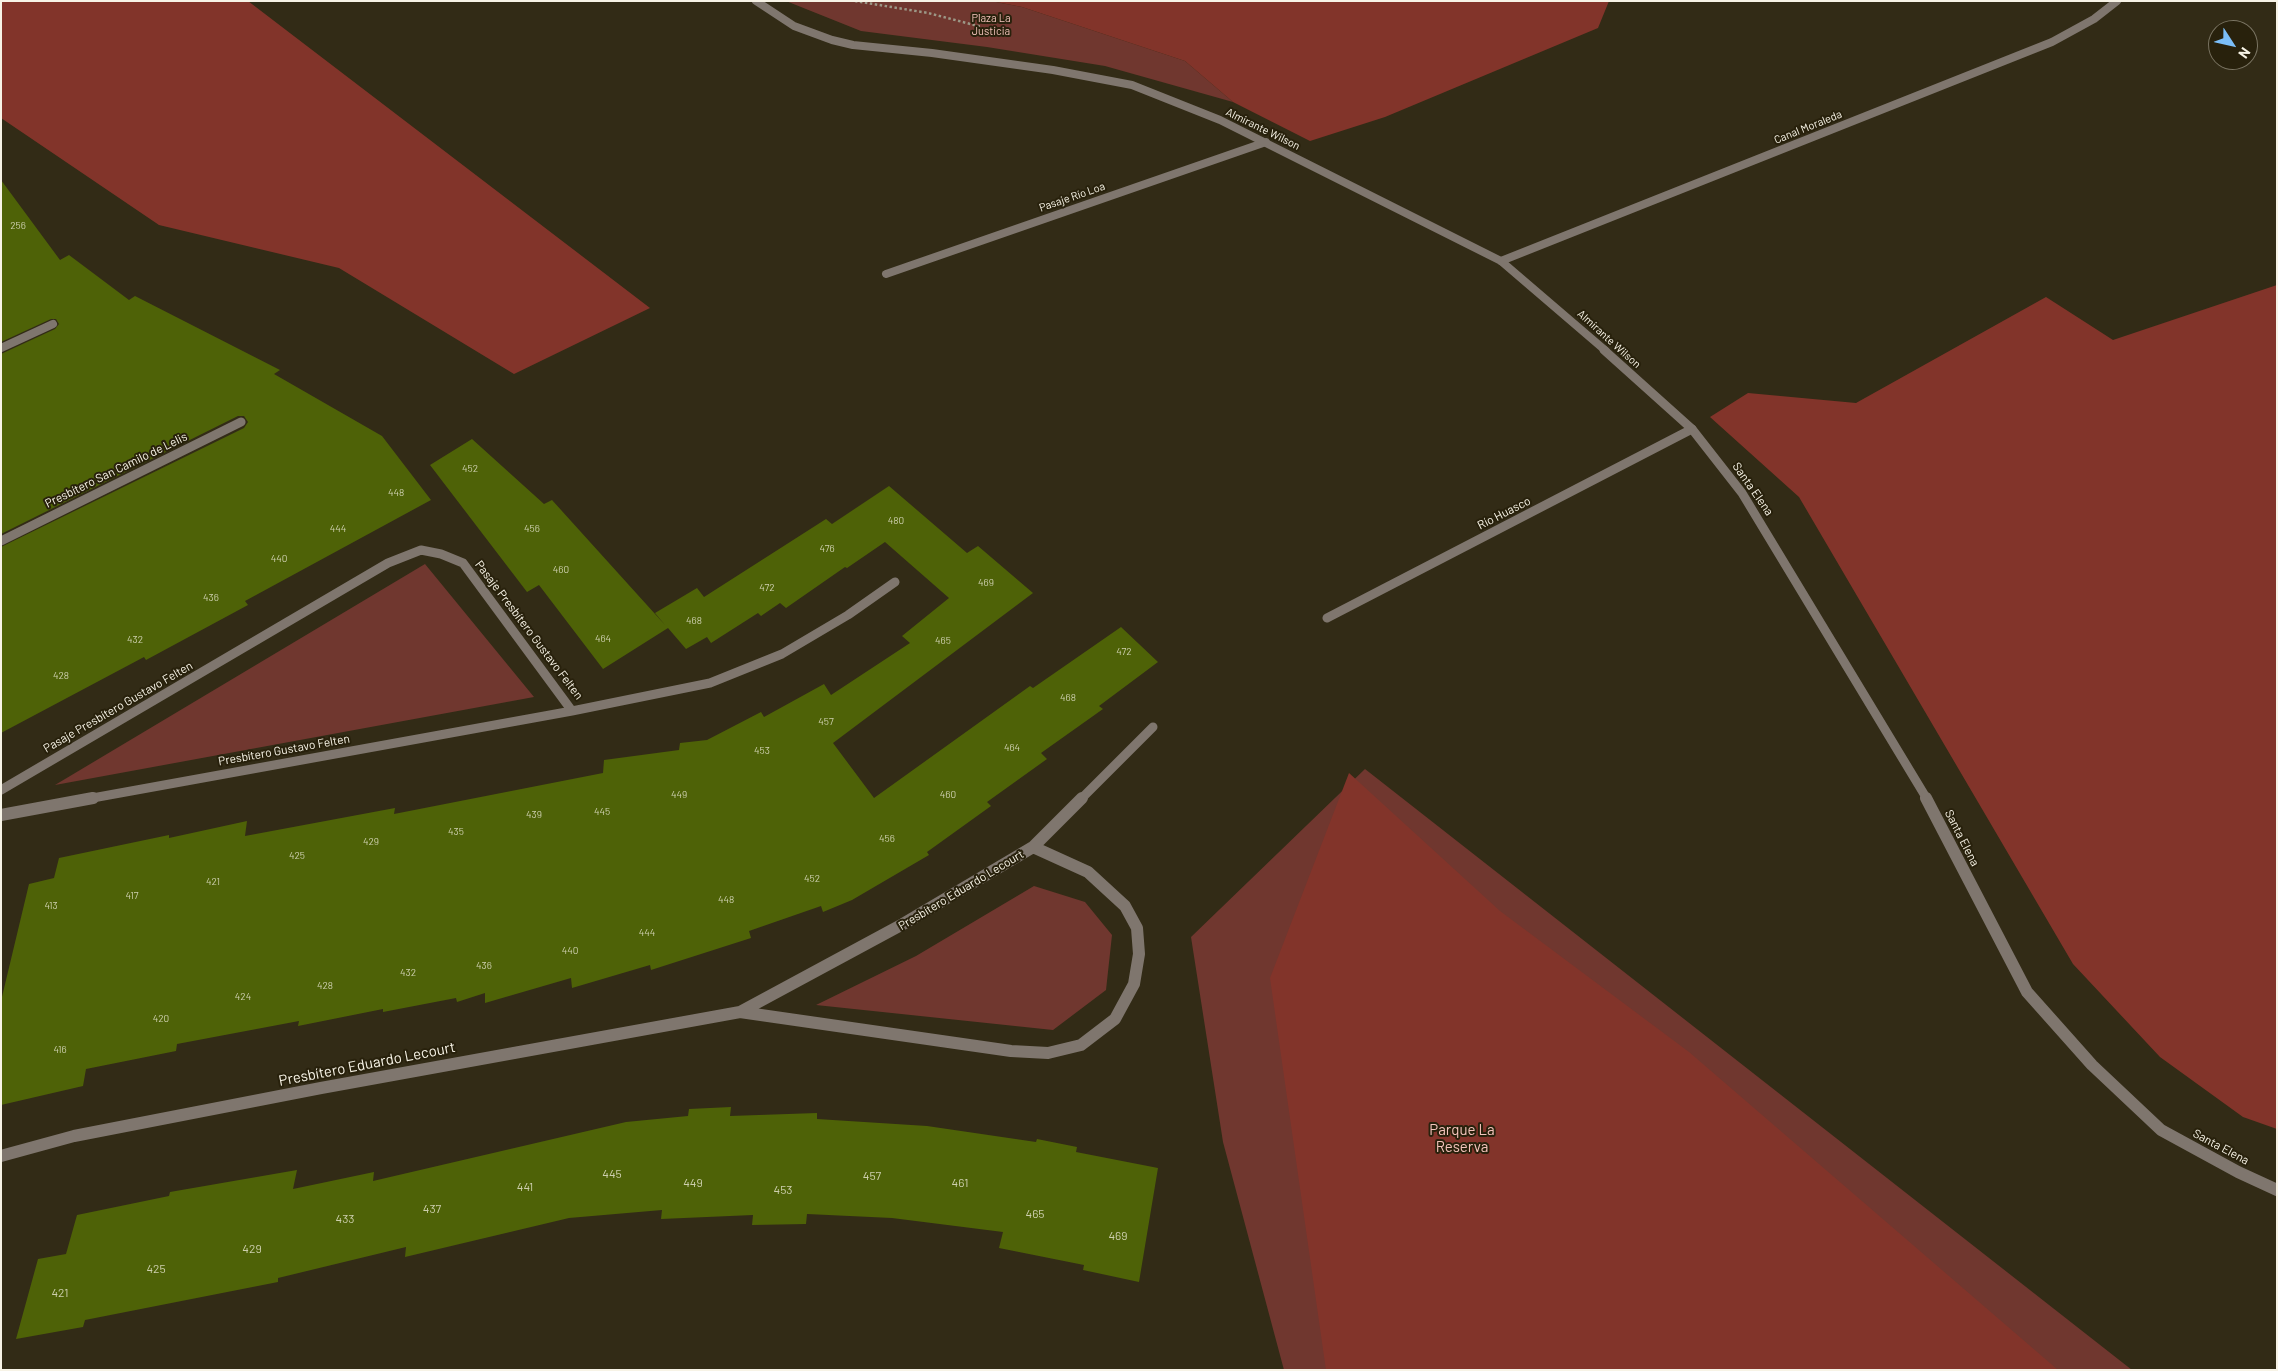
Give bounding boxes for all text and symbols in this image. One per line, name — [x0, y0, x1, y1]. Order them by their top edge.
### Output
park label: Plaza La Justicia — [971, 11, 1011, 37]
north arrow — [2208, 20, 2258, 70]
text: N — [2235, 45, 2255, 62]
street label: Almirante Wilson — [1224, 105, 1302, 153]
street label: Canal Moraleda — [1772, 107, 1844, 147]
street label: Pasaje Río Loa — [1037, 180, 1107, 214]
house number: 256 — [10, 220, 26, 232]
street label: Almirante Wilson — [1575, 307, 1643, 371]
street label: Presbítero San Camilo de Lelis — [42, 429, 190, 511]
street label: Santa Elena — [1729, 460, 1777, 518]
house number: 452 — [462, 463, 478, 475]
house number: 448 — [388, 487, 404, 499]
street label: Río Huasco — [1475, 493, 1533, 533]
house number: 480 — [888, 515, 904, 527]
house number: 444 — [330, 523, 346, 535]
house number: 456 — [524, 523, 540, 535]
house number: 476 — [819, 543, 835, 555]
house number: 440 — [271, 553, 287, 565]
street label: Pasaje Presbítero Gustavo Felten — [472, 558, 586, 702]
house number: 460 — [553, 564, 569, 576]
house number: 469 — [978, 577, 994, 589]
house number: 472 — [759, 582, 775, 594]
house number: 436 — [203, 592, 219, 604]
house number: 468 — [686, 615, 702, 627]
house number: 464 — [595, 633, 611, 645]
house number: 432 — [127, 634, 143, 646]
house number: 465 — [935, 635, 951, 647]
house number: 472 — [1116, 646, 1132, 658]
street label: Pasaje Presbítero Gustavo Felten — [41, 658, 195, 756]
house number: 428 — [53, 670, 69, 682]
house number: 468 — [1060, 692, 1076, 704]
house number: 457 — [818, 716, 834, 728]
street label: Presbítero Gustavo Felten — [217, 731, 351, 769]
house number: 464 — [1004, 742, 1020, 754]
house number: 453 — [754, 745, 770, 757]
house number: 449 — [671, 789, 687, 801]
house number: 460 — [940, 789, 956, 801]
house number: 445 — [594, 806, 610, 818]
street label: Santa Elena — [1942, 807, 1982, 869]
house number: 439 — [526, 809, 542, 821]
house number: 435 — [448, 826, 464, 838]
house number: 456 — [879, 833, 895, 845]
house number: 429 — [363, 836, 379, 848]
street label: Presbítero Eduardo Lecourt — [896, 847, 1026, 933]
house number: 425 — [289, 850, 305, 862]
house number: 452 — [804, 873, 820, 885]
house number: 421 — [206, 876, 220, 888]
house number: 417 — [126, 890, 138, 902]
house number: 448 — [718, 894, 734, 906]
house number: 413 — [44, 900, 58, 912]
house number: 444 — [639, 927, 655, 939]
house number: 440 — [562, 945, 578, 957]
house number: 436 — [476, 960, 492, 972]
house number: 432 — [400, 967, 416, 979]
house number: 428 — [317, 980, 333, 992]
house number: 424 — [235, 991, 251, 1003]
house number: 420 — [153, 1013, 169, 1025]
street label: Presbítero Eduardo Lecourt — [277, 1038, 457, 1090]
house number: 416 — [53, 1044, 67, 1056]
park label: Parque La Reserva — [1429, 1121, 1495, 1156]
street label: Santa Elena — [2190, 1126, 2252, 1168]
house number: 445 — [602, 1167, 622, 1181]
house number: 457 — [863, 1169, 881, 1183]
house number: 449 — [683, 1176, 703, 1190]
house number: 461 — [952, 1176, 968, 1190]
house number: 441 — [517, 1180, 533, 1194]
house number: 453 — [774, 1183, 792, 1197]
house number: 437 — [423, 1202, 441, 1216]
house number: 465 — [1026, 1207, 1044, 1221]
house number: 433 — [336, 1212, 354, 1226]
house number: 469 — [1108, 1229, 1128, 1243]
house number: 429 — [242, 1242, 262, 1256]
house number: 425 — [146, 1262, 166, 1276]
house number: 421 — [51, 1286, 69, 1300]

